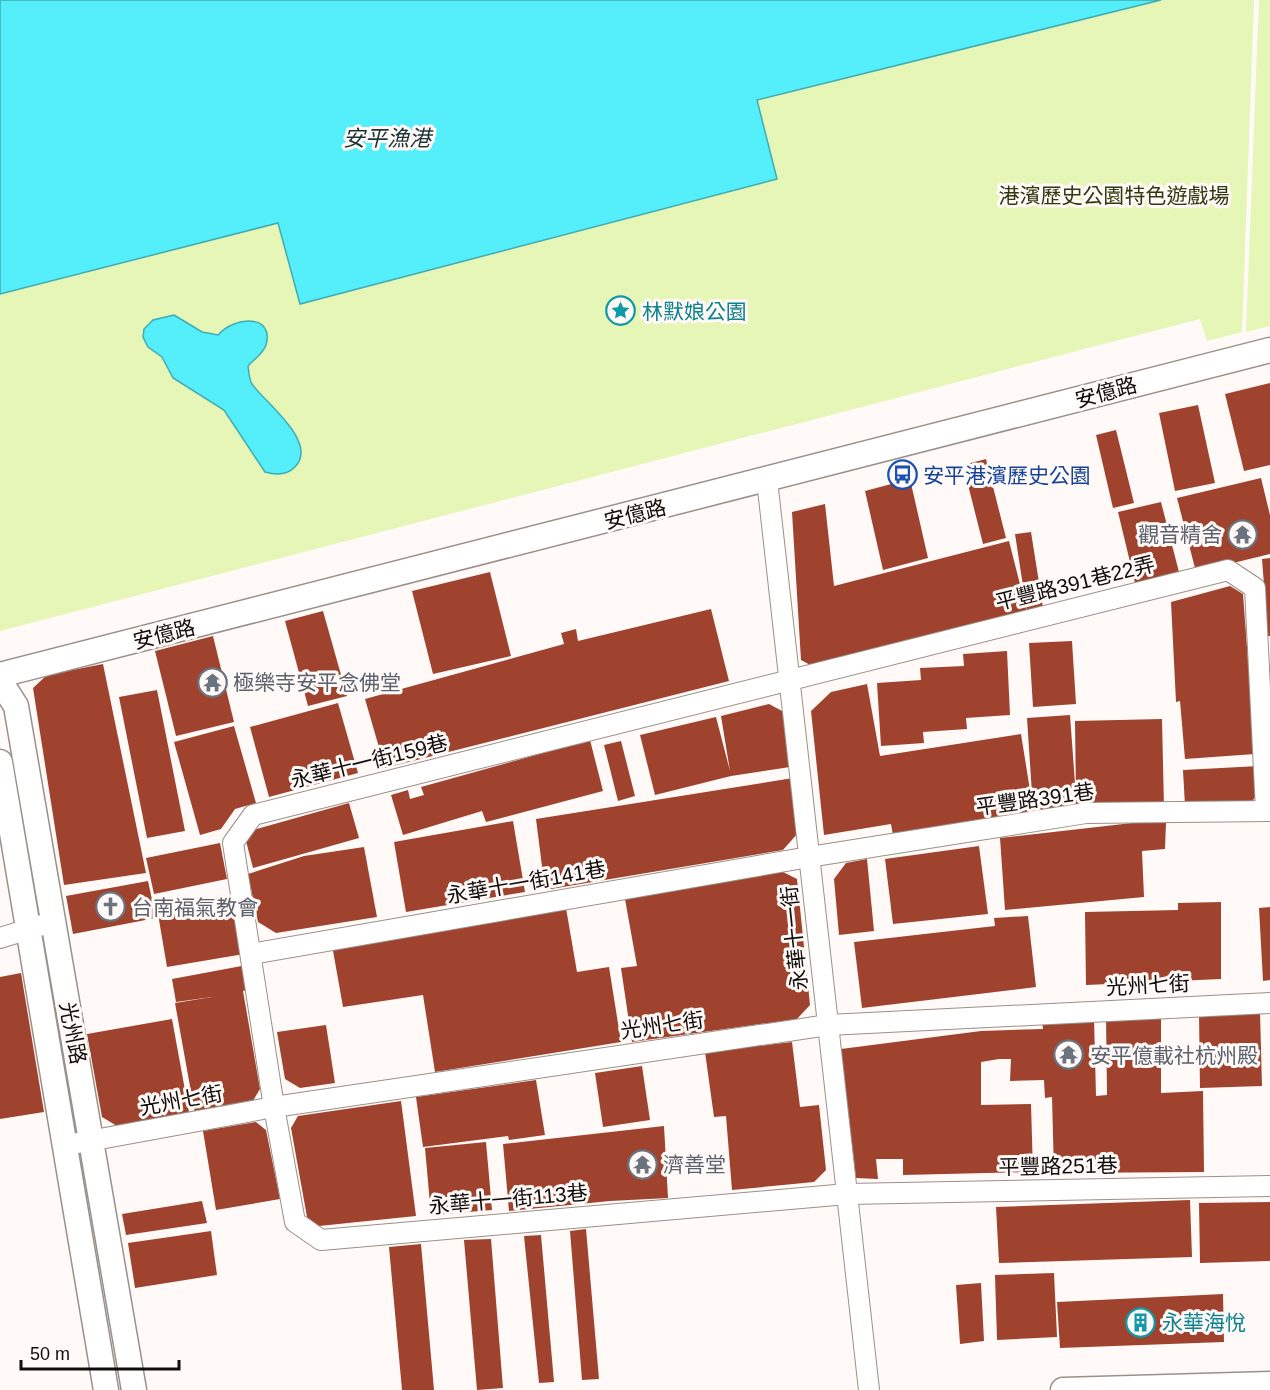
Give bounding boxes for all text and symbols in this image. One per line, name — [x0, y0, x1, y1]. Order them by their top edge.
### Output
water label: 安平漁港 — [343, 126, 434, 151]
park label: 港濱歷史公園特色遊戲場 — [999, 184, 1230, 207]
place icon: 林默娘公園 — [605, 295, 637, 327]
place label: 林默娘公園 — [642, 300, 747, 323]
street label: 安億路 — [1073, 373, 1139, 411]
bus stop icon: 安平港濱歷史公園 — [886, 459, 918, 491]
place label: 安平港濱歷史公園 — [923, 464, 1091, 487]
street label: 安億路 — [602, 495, 668, 533]
temple icon: 觀音精舍 — [1227, 518, 1259, 550]
place label: 觀音精舍 — [1138, 523, 1222, 546]
street label: 平豐路391巷22弄 — [993, 552, 1157, 614]
street label: 安億路 — [131, 615, 197, 653]
temple icon: 極樂寺安平念佛堂 — [196, 666, 228, 698]
place label: 極樂寺安平念佛堂 — [233, 671, 401, 694]
street label: 永華十一街159巷 — [288, 730, 450, 792]
street label: 平豐路391巷 — [974, 779, 1096, 819]
street label: 永華十一街141巷 — [445, 857, 607, 907]
street label: 永華十一街 — [777, 885, 811, 991]
church icon: 台南福氣教會 — [95, 891, 127, 923]
place label: 台南福氣教會 — [132, 896, 258, 919]
street label: 光州七街 — [1105, 971, 1191, 999]
street label: 光州路 — [56, 1000, 90, 1066]
street label: 光州七街 — [619, 1008, 705, 1042]
temple icon: 安平億載社杭州殿 — [1053, 1039, 1085, 1071]
place label: 安平億載社杭州殿 — [1090, 1044, 1258, 1067]
street label: 光州七街 — [138, 1081, 224, 1119]
temple icon: 濟善堂 — [626, 1148, 658, 1180]
place label: 濟善堂 — [663, 1153, 726, 1176]
street label: 平豐路251巷 — [998, 1153, 1118, 1179]
street label: 永華十一街113巷 — [428, 1181, 588, 1217]
building icon: 永華海悅 — [1125, 1306, 1157, 1338]
place label: 永華海悅 — [1162, 1311, 1246, 1334]
scale bar — [21, 1333, 178, 1371]
text: 50 m — [30, 1344, 70, 1364]

